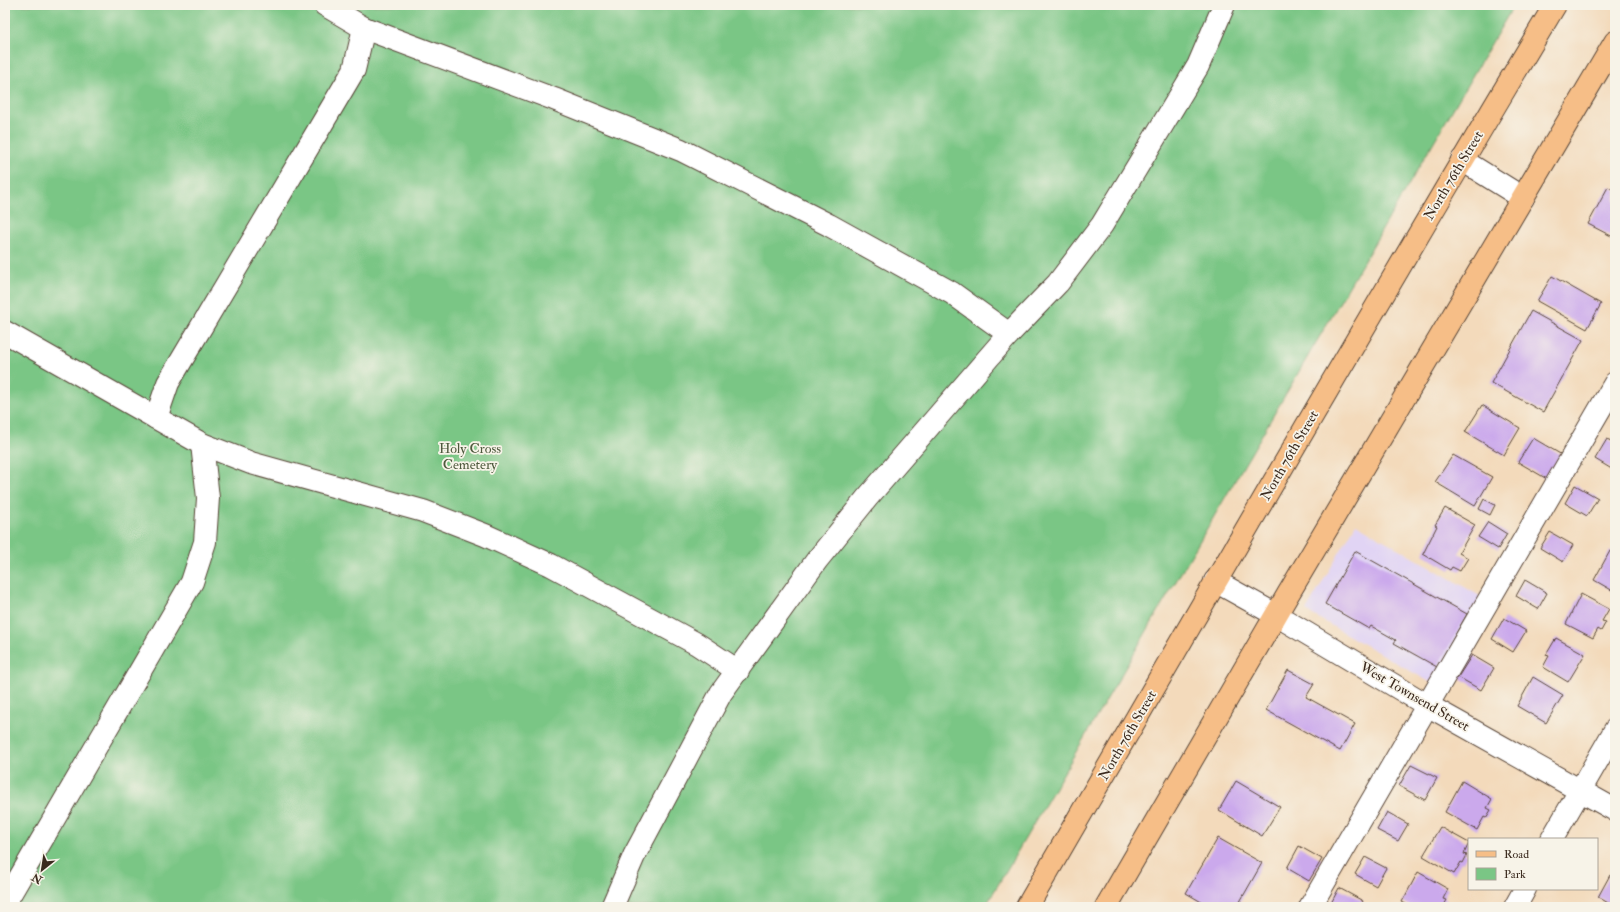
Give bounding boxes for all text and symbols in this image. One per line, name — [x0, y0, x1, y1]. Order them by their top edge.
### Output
street label: North 76th Street — [1420, 127, 1487, 223]
street label: North 76th Street — [1257, 407, 1322, 503]
park label: Holy Cross Cemetery — [439, 440, 501, 474]
street label: West Townsend Street — [1356, 658, 1473, 735]
street label: North 76th Street — [1095, 687, 1160, 783]
legend — [1468, 838, 1598, 890]
text: Road — [1504, 847, 1529, 862]
north arrow — [22, 850, 62, 890]
text: Park — [1504, 867, 1526, 882]
text: N — [29, 870, 46, 887]

